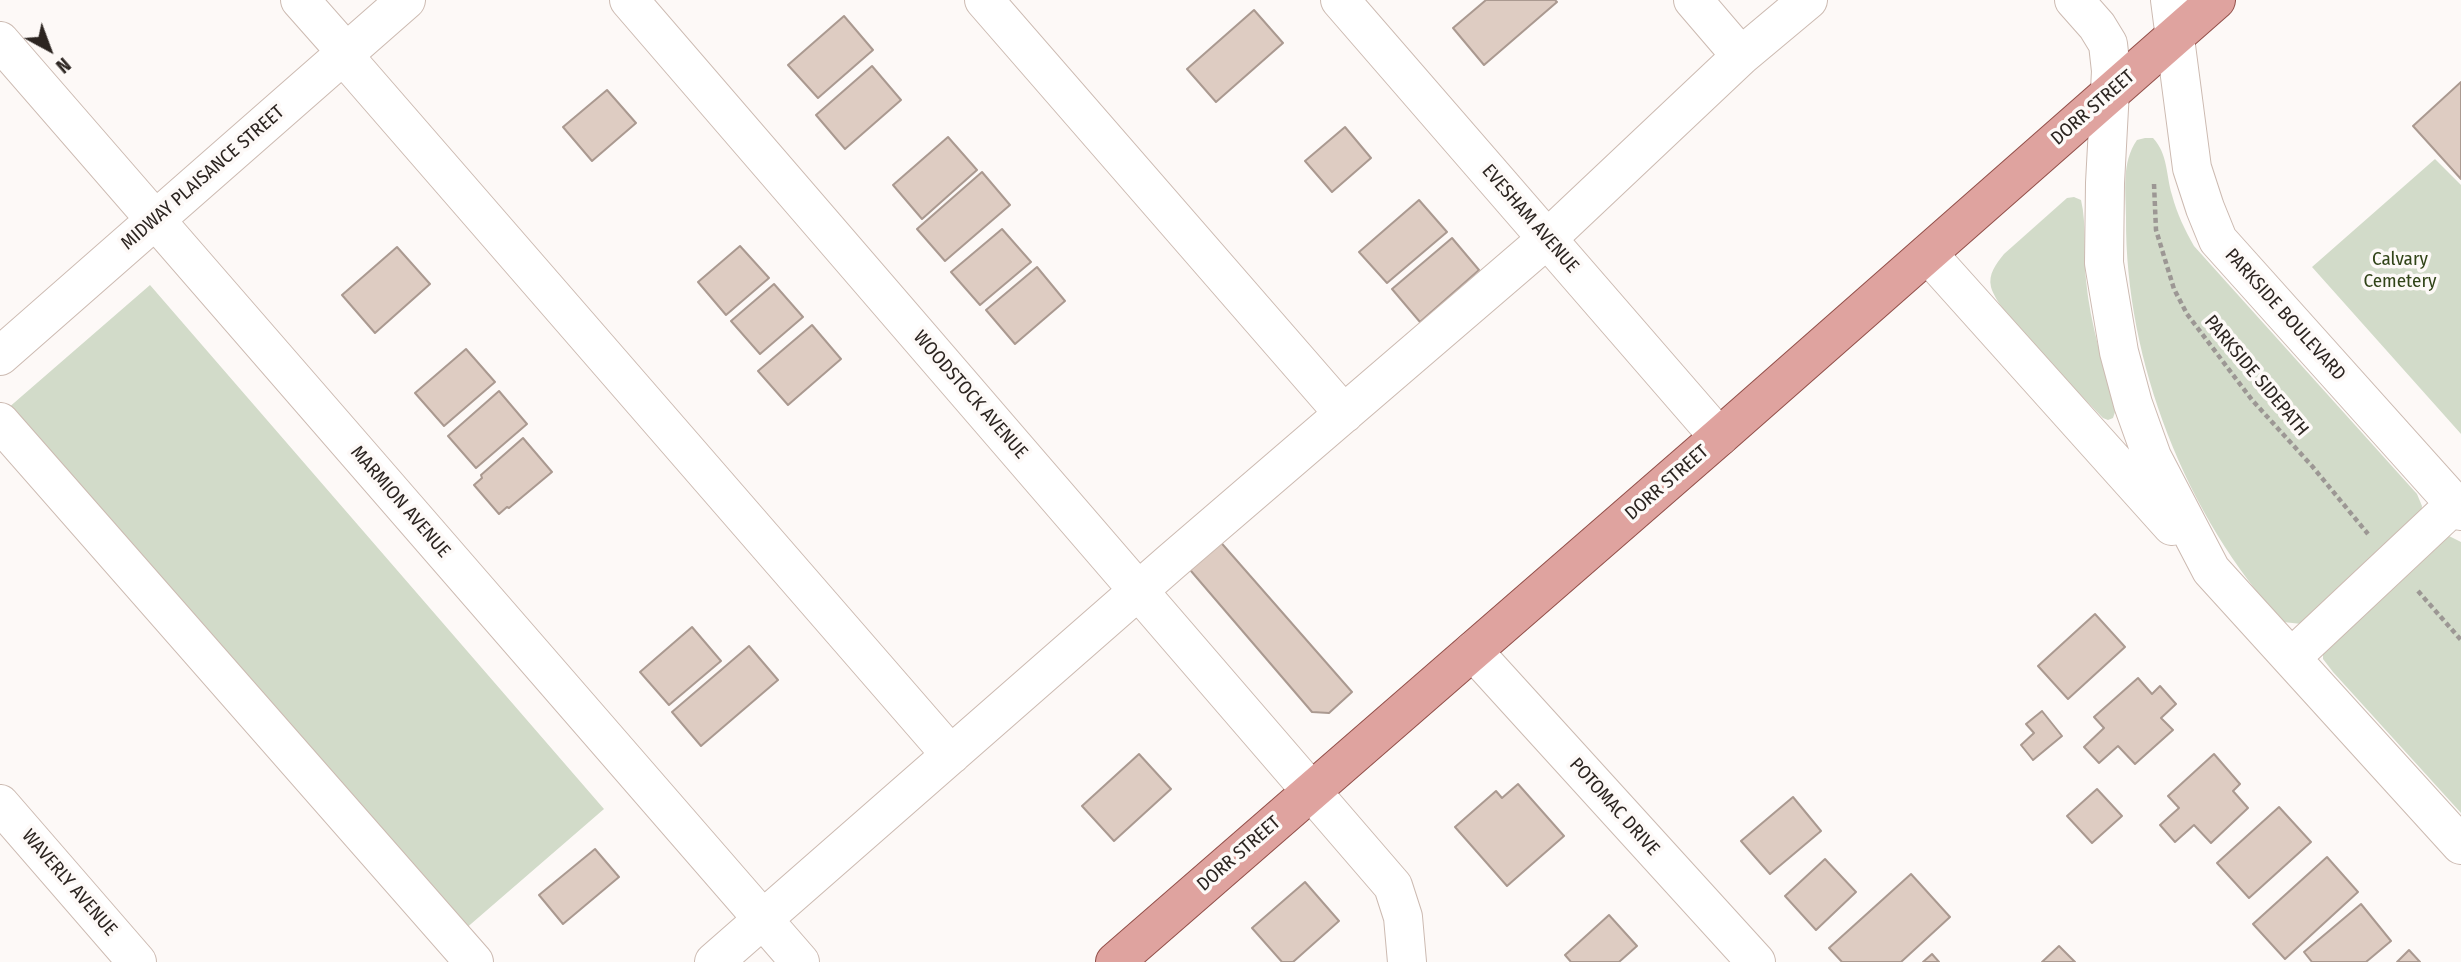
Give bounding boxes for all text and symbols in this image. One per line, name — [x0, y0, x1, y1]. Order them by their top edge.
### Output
north arrow — [14, 14, 84, 84]
text: N — [51, 53, 75, 78]
street label: DORR STREET — [2047, 66, 2139, 150]
street label: MIDWAY PLAISANCE STREET — [117, 101, 289, 255]
street label: EVESHAM AVENUE — [1477, 160, 1583, 278]
street label: PARKSIDE BOULEVARD — [2220, 244, 2350, 386]
park label: Calvary Cemetery — [2363, 249, 2437, 293]
street label: PARKSIDE SIDEPATH — [2199, 311, 2313, 441]
street label: WOODSTOCK AVENUE — [908, 326, 1032, 464]
street label: DORR STREET — [1621, 441, 1713, 525]
street label: MARMION AVENUE — [345, 442, 455, 562]
street label: POTOMAC DRIVE — [1564, 753, 1664, 861]
street label: DORR STREET — [1193, 812, 1285, 896]
street label: WAVERLY AVENUE — [17, 825, 121, 941]

